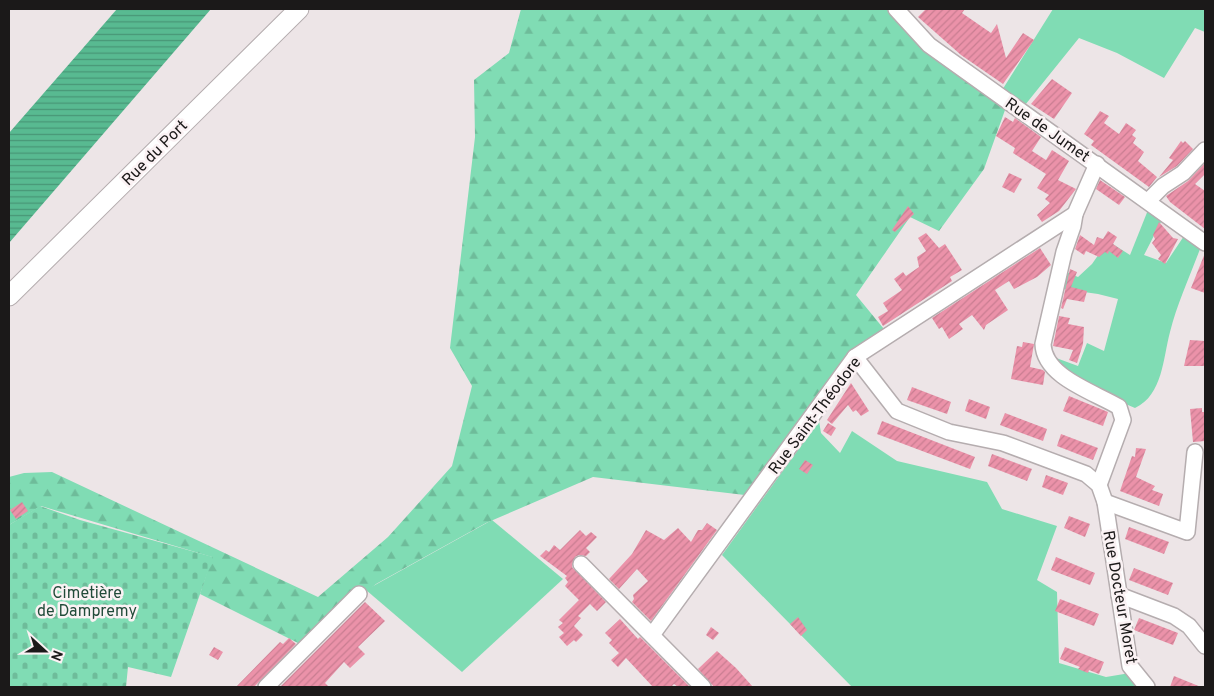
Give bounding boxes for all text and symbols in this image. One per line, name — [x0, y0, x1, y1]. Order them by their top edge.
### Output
street label: Rue de Jumet — [1000, 94, 1093, 167]
street label: Rue du Port — [118, 116, 193, 191]
street label: Rue Saint-Théodore — [765, 353, 866, 479]
street label: Rue Docteur Moret — [1097, 529, 1141, 666]
park label: Cimetière de Dampremy — [37, 584, 137, 622]
north arrow — [20, 626, 70, 676]
text: N — [46, 647, 65, 663]

